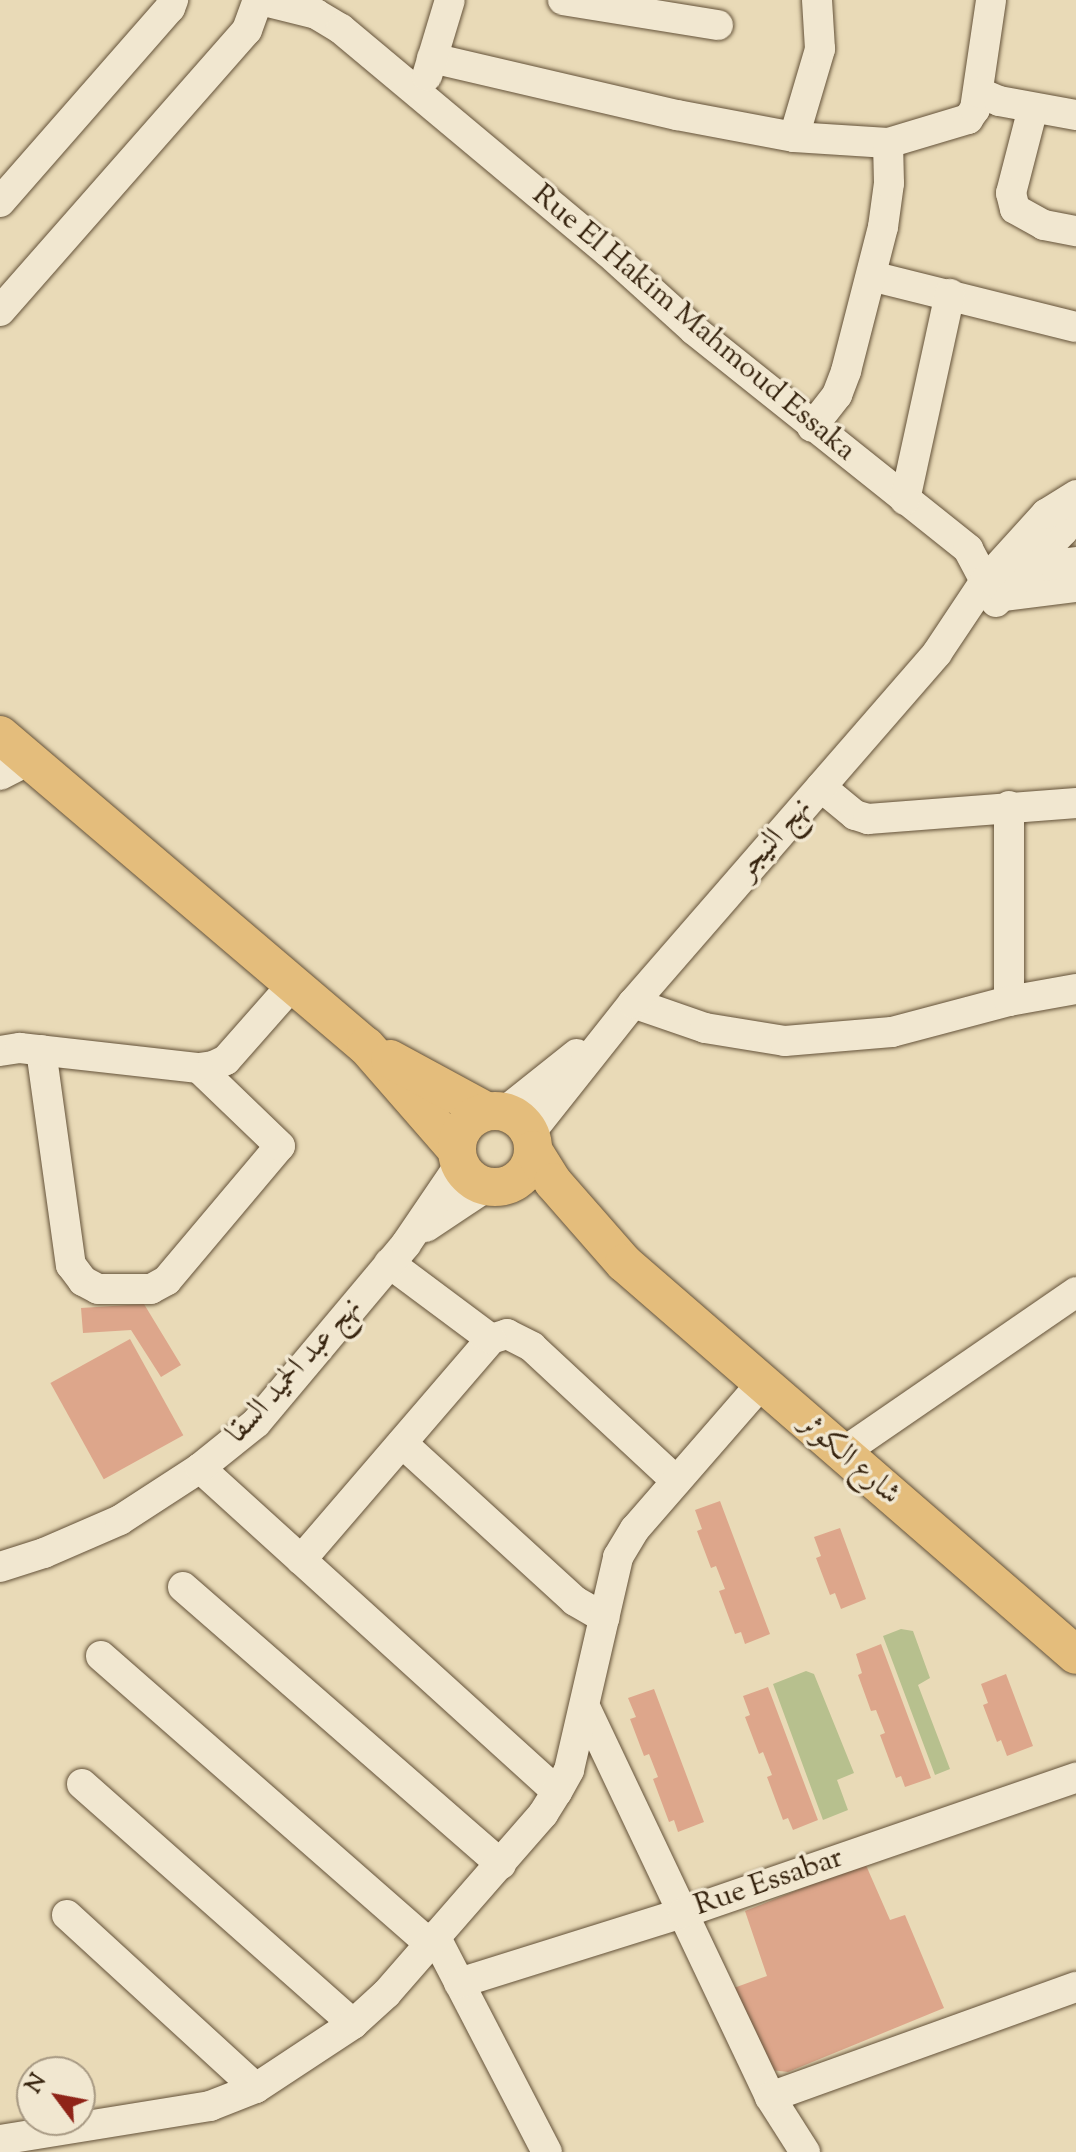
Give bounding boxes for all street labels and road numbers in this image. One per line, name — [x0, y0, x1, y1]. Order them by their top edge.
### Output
street label: Rue El Hakim Mahmoud Essaka — [524, 178, 862, 470]
street label: نهج النيجر — [730, 791, 820, 887]
street label: نهج عبد الحميد السقا — [220, 1290, 370, 1452]
street label: شارع الكوثر — [791, 1406, 907, 1514]
street label: Rue Essabar — [690, 1841, 848, 1925]

